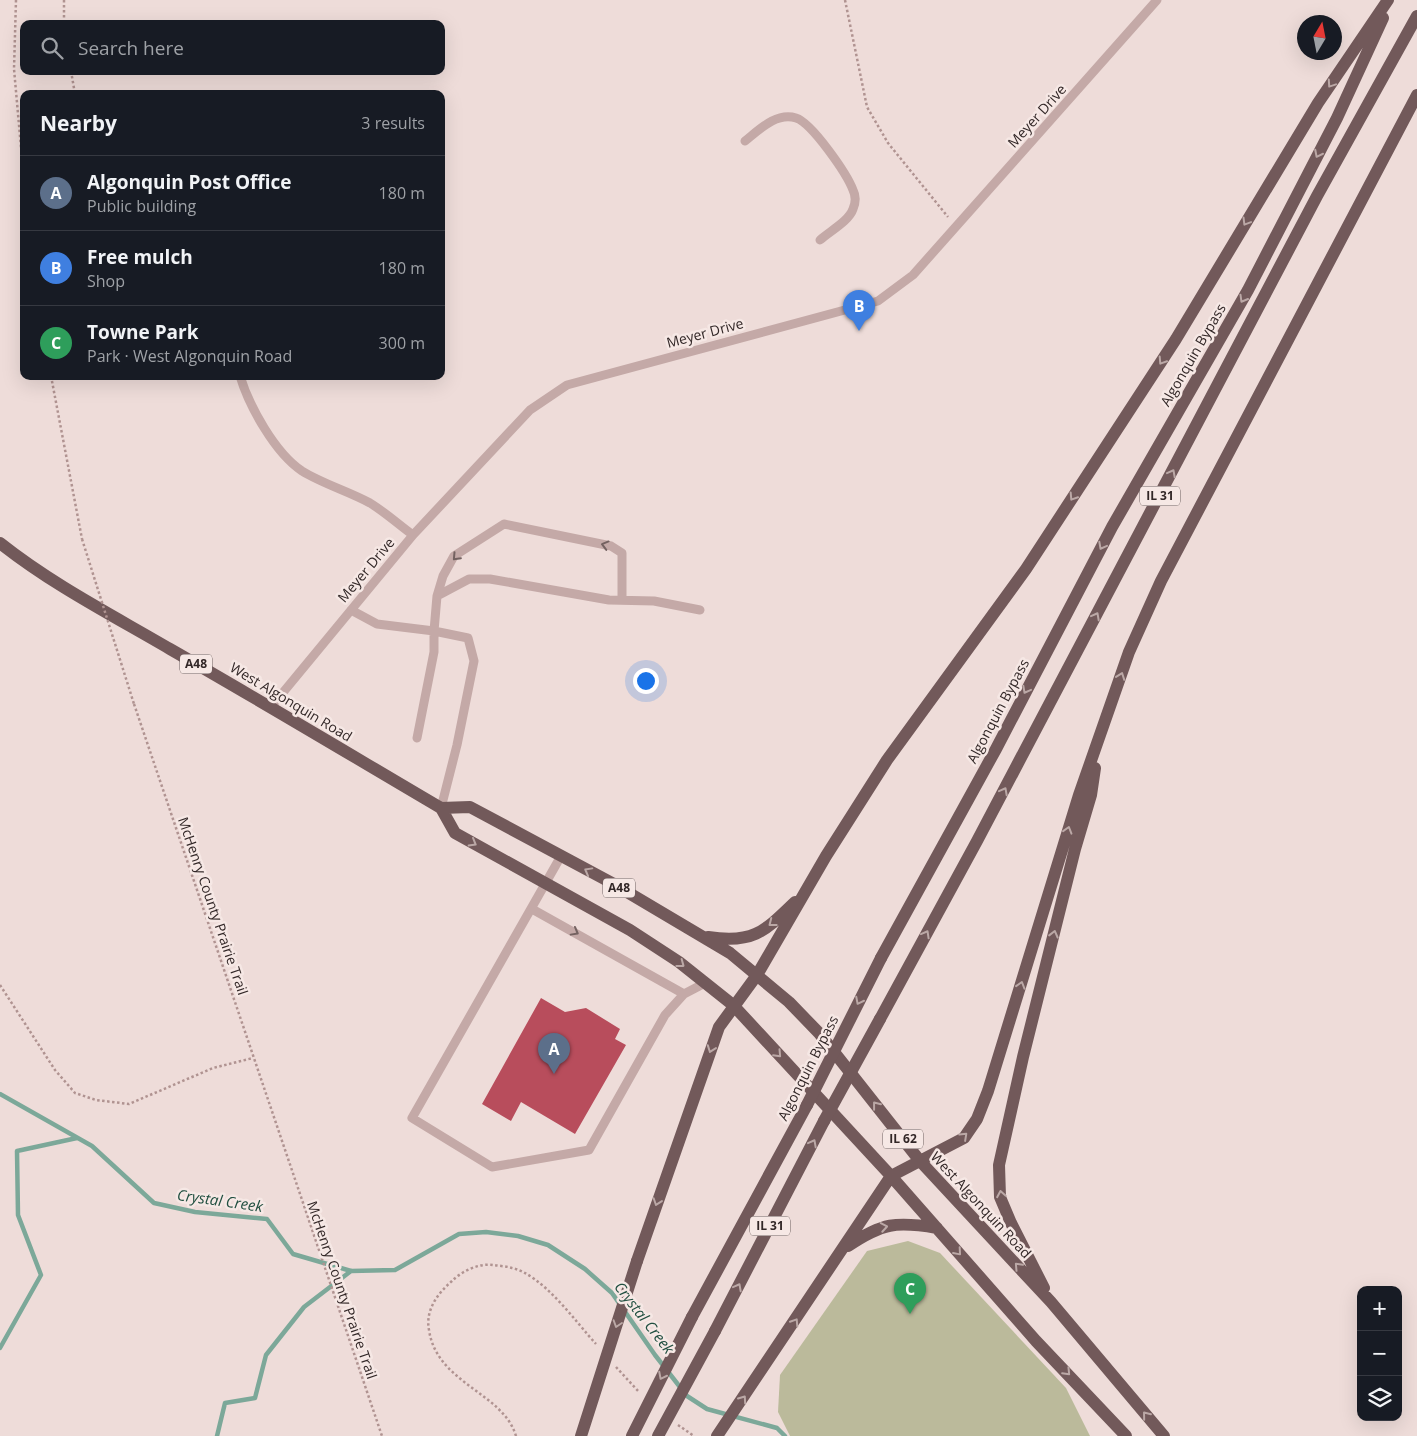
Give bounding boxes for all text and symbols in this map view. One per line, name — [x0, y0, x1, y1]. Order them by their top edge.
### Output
north arrow — [1297, 15, 1342, 60]
search box — [20, 20, 445, 75]
icon: search — [38, 34, 66, 62]
text: Search here — [78, 35, 184, 61]
one-way arrow — [1328, 78, 1337, 87]
street label: Meyer Drive — [1003, 80, 1070, 151]
text: Nearby — [40, 109, 117, 137]
text: 3 results — [361, 112, 425, 134]
one-way arrow — [1314, 149, 1324, 158]
text: Algonquin Post Office — [87, 169, 292, 195]
text: A — [50, 182, 62, 204]
text: 180 m — [379, 182, 425, 204]
text: Public building — [87, 195, 196, 217]
one-way arrow — [1243, 217, 1253, 226]
text: Free mulch — [87, 244, 193, 270]
text: B — [51, 257, 61, 279]
text: 180 m — [379, 257, 425, 279]
text: Shop — [87, 270, 125, 292]
pin: B — [843, 290, 875, 331]
one-way arrow — [1239, 293, 1249, 302]
street label: Algonquin Bypass — [1155, 300, 1230, 410]
street label: Meyer Drive — [664, 313, 746, 352]
text: Towne Park — [87, 319, 199, 345]
text: C — [51, 332, 61, 354]
text: 300 m — [379, 332, 425, 354]
text: Park · West Algonquin Road — [87, 345, 292, 367]
one-way arrow — [1158, 356, 1168, 365]
one-way arrow — [1166, 469, 1176, 478]
road number: IL 31 — [1140, 486, 1180, 506]
one-way arrow — [1070, 491, 1079, 501]
street label: Meyer Drive — [333, 533, 398, 606]
one-way arrow — [601, 541, 610, 551]
one-way arrow — [1098, 541, 1108, 550]
one-way arrow — [453, 552, 462, 561]
one-way arrow — [1090, 613, 1100, 622]
road number: A48 — [180, 654, 212, 674]
street label: Algonquin Bypass — [962, 655, 1033, 766]
street label: West Algonquin Road — [227, 658, 356, 746]
your location — [633, 668, 659, 694]
one-way arrow — [1115, 672, 1125, 681]
one-way arrow — [1022, 685, 1032, 694]
one-way arrow — [998, 787, 1008, 796]
street label: McHenry County Prairie Trail — [174, 814, 253, 997]
one-way arrow — [1063, 826, 1073, 835]
one-way arrow — [467, 836, 476, 846]
one-way arrow — [585, 867, 594, 877]
road number: A48 — [603, 878, 635, 898]
one-way arrow — [769, 917, 778, 925]
one-way arrow — [569, 926, 578, 936]
one-way arrow — [1048, 929, 1059, 938]
one-way arrow — [920, 930, 930, 939]
one-way arrow — [675, 958, 685, 967]
one-way arrow — [1015, 982, 1025, 990]
one-way arrow — [855, 996, 865, 1005]
street label: Algonquin Bypass — [773, 1012, 842, 1124]
pin: A — [538, 1033, 570, 1074]
one-way arrow — [707, 1044, 717, 1053]
one-way arrow — [772, 1048, 781, 1057]
one-way arrow — [872, 1101, 881, 1110]
road number: IL 62 — [883, 1130, 923, 1148]
one-way arrow — [958, 1132, 967, 1141]
one-way arrow — [807, 1140, 817, 1149]
street label: West Algonquin Road — [927, 1147, 1036, 1262]
water label: Crystal Creek — [176, 1184, 265, 1216]
one-way arrow — [997, 1190, 1007, 1199]
one-way arrow — [653, 1197, 663, 1206]
street label: McHenry County Prairie Trail — [303, 1198, 382, 1381]
road number: IL 31 — [750, 1216, 790, 1236]
one-way arrow — [879, 1223, 888, 1233]
one-way arrow — [952, 1246, 961, 1255]
one-way arrow — [1014, 1263, 1023, 1272]
pin: C — [894, 1273, 926, 1314]
water label: Crystal Creek — [610, 1277, 680, 1358]
one-way arrow — [732, 1284, 742, 1293]
map controls — [1357, 1286, 1402, 1421]
button: + — [1357, 1286, 1402, 1331]
one-way arrow — [789, 1318, 798, 1327]
one-way arrow — [612, 1319, 622, 1328]
button: − — [1357, 1331, 1402, 1376]
one-way arrow — [1061, 1367, 1070, 1376]
one-way arrow — [658, 1371, 668, 1380]
button: layers — [1357, 1376, 1402, 1421]
one-way arrow — [737, 1395, 746, 1405]
one-way arrow — [1143, 1411, 1152, 1420]

